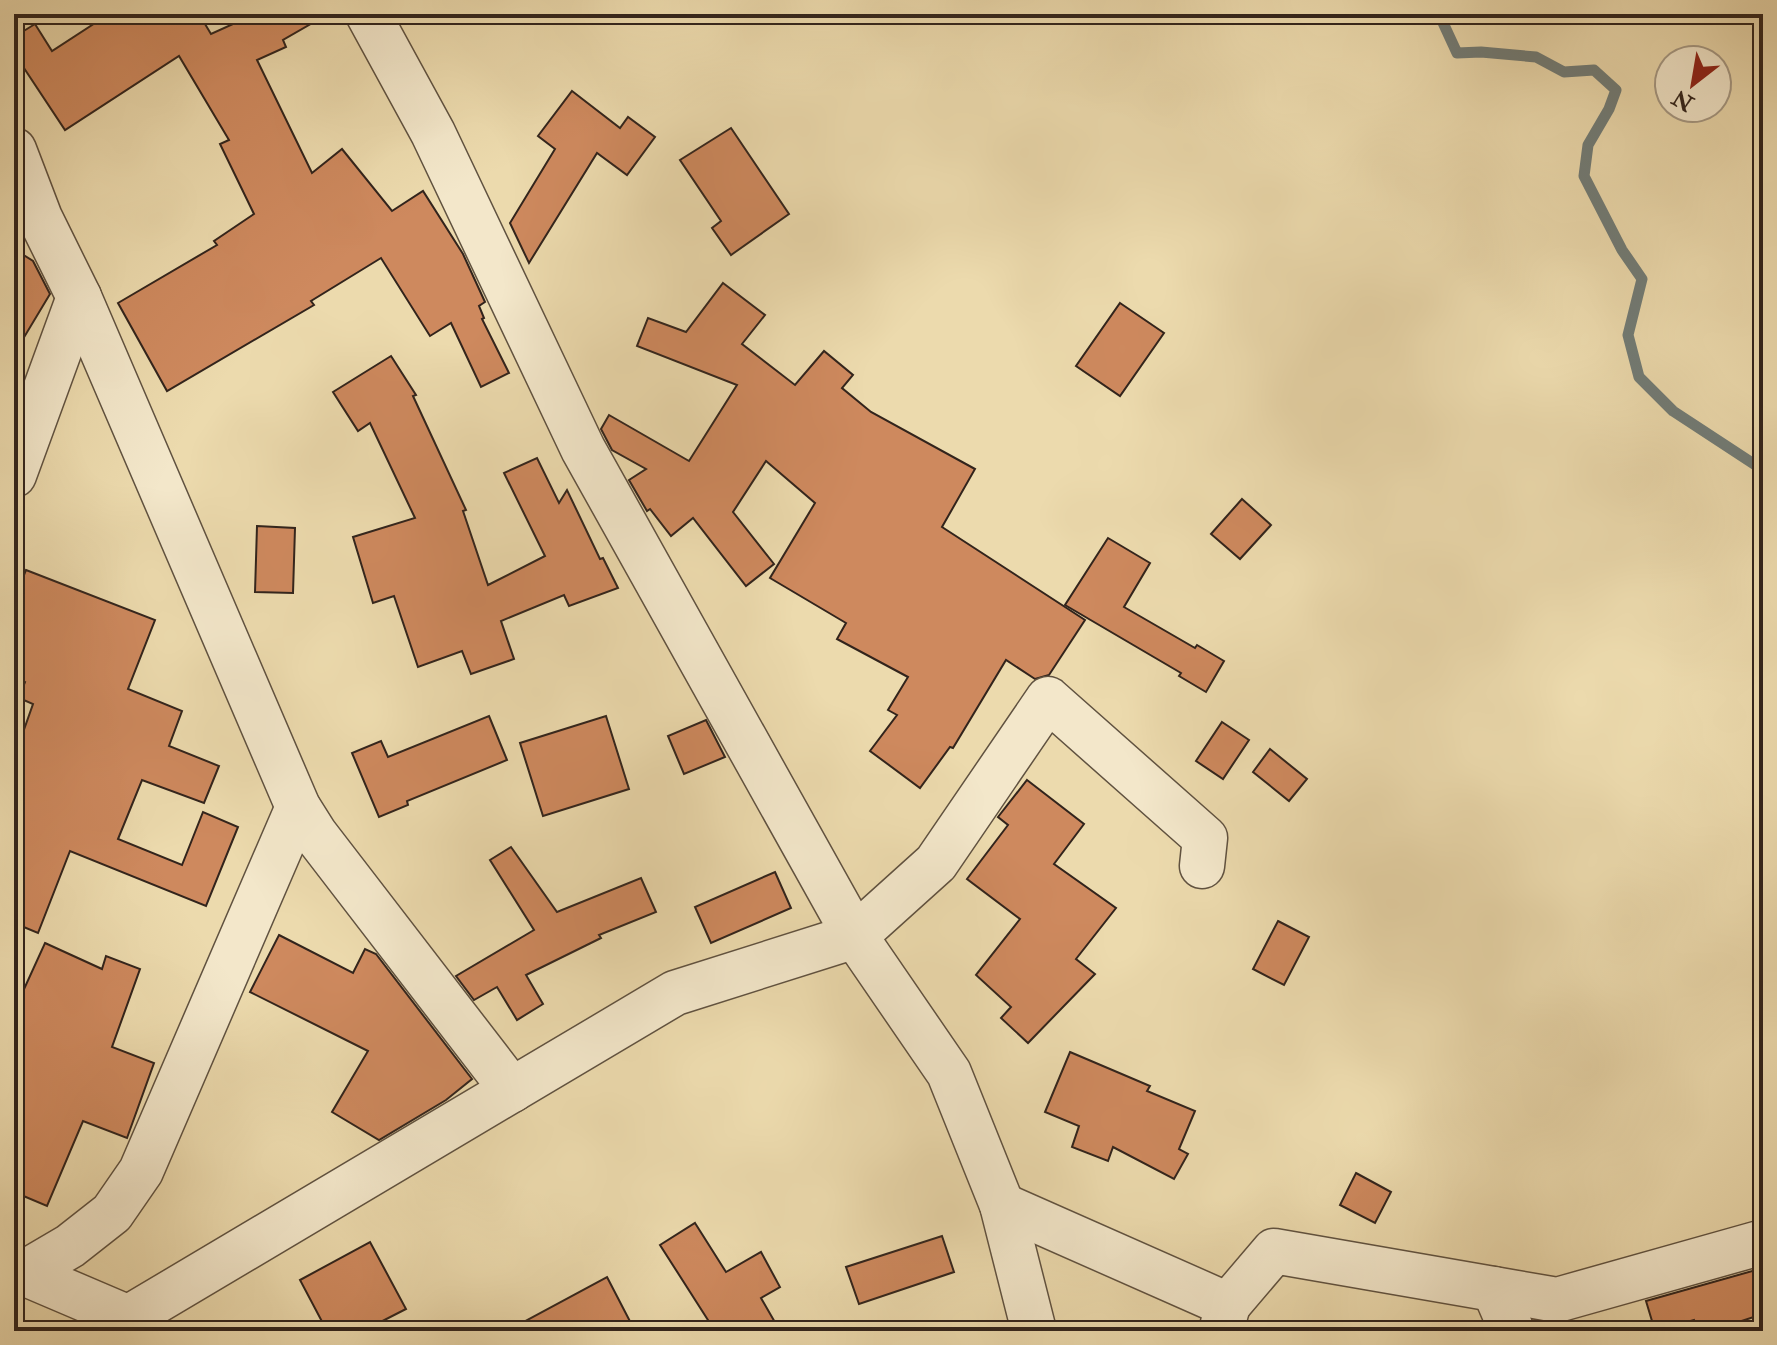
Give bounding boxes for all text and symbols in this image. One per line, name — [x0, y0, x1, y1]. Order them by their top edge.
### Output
north arrow — [1653, 44, 1733, 124]
text: N — [1667, 83, 1700, 118]

